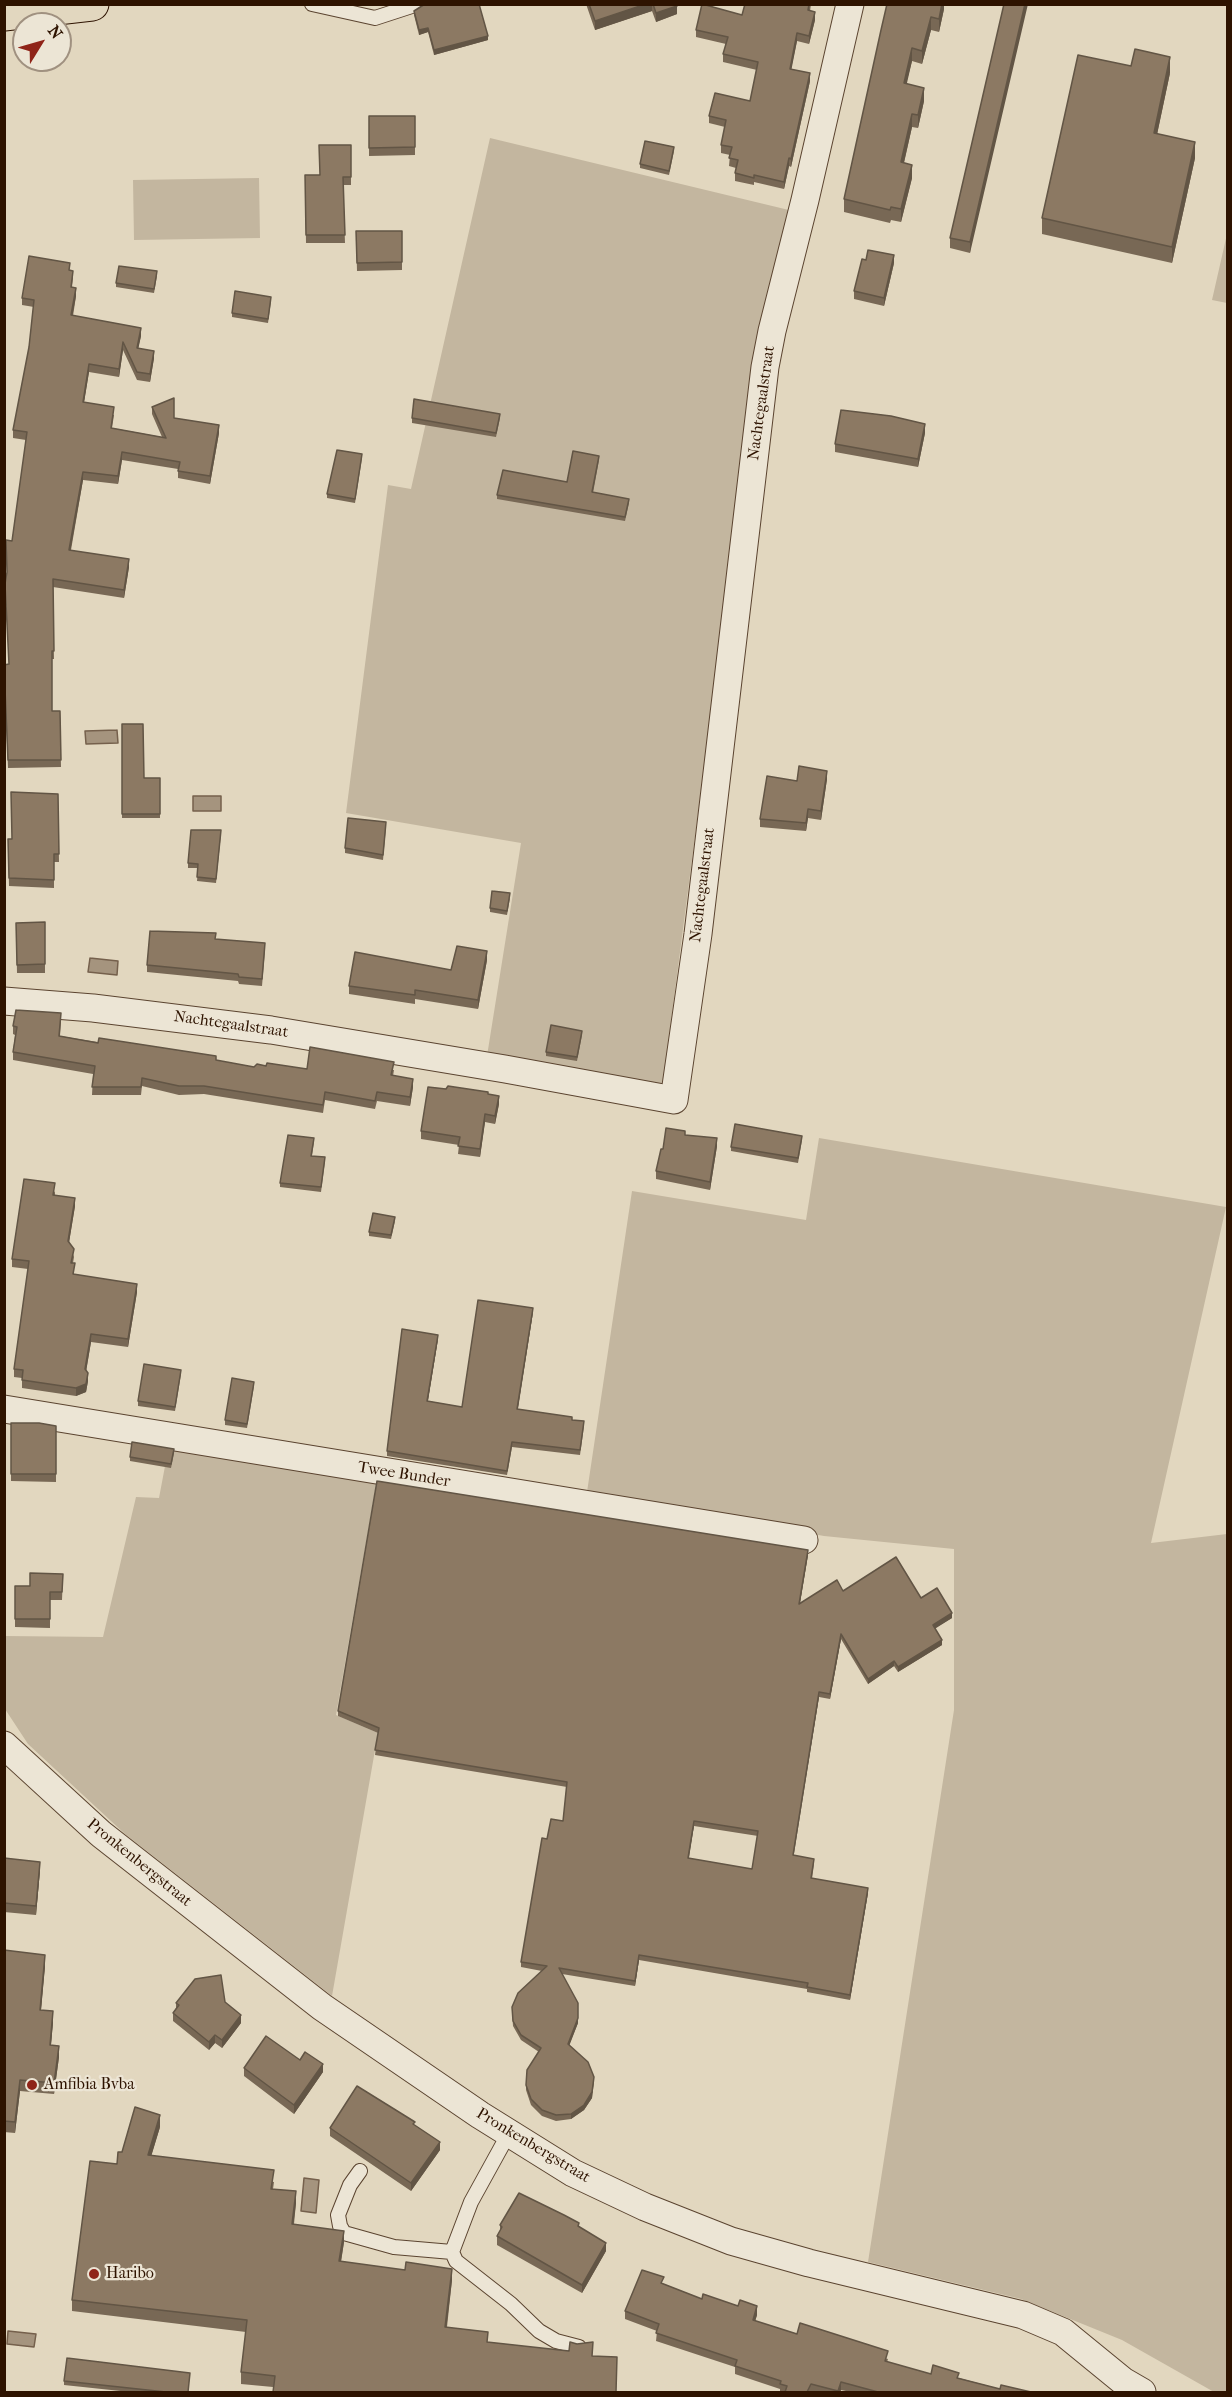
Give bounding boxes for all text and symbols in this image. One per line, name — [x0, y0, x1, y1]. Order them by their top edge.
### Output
north arrow — [12, 12, 72, 72]
text: N — [44, 21, 66, 43]
street label: Nachtegaalstraat — [744, 345, 780, 461]
street label: Nachtegaalstraat — [686, 827, 720, 943]
street label: Nachtegaalstraat — [173, 1007, 289, 1043]
street label: Twee Bunder — [356, 1458, 452, 1492]
street label: Pronkenbergstraat — [83, 1815, 195, 1911]
place label: Amfibia Bvba — [44, 2075, 135, 2095]
marker: Amfibia Bvba — [25, 2078, 39, 2092]
street label: Pronkenbergstraat — [473, 2104, 593, 2188]
place label: Haribo — [106, 2264, 154, 2284]
marker: Haribo — [87, 2267, 101, 2281]

